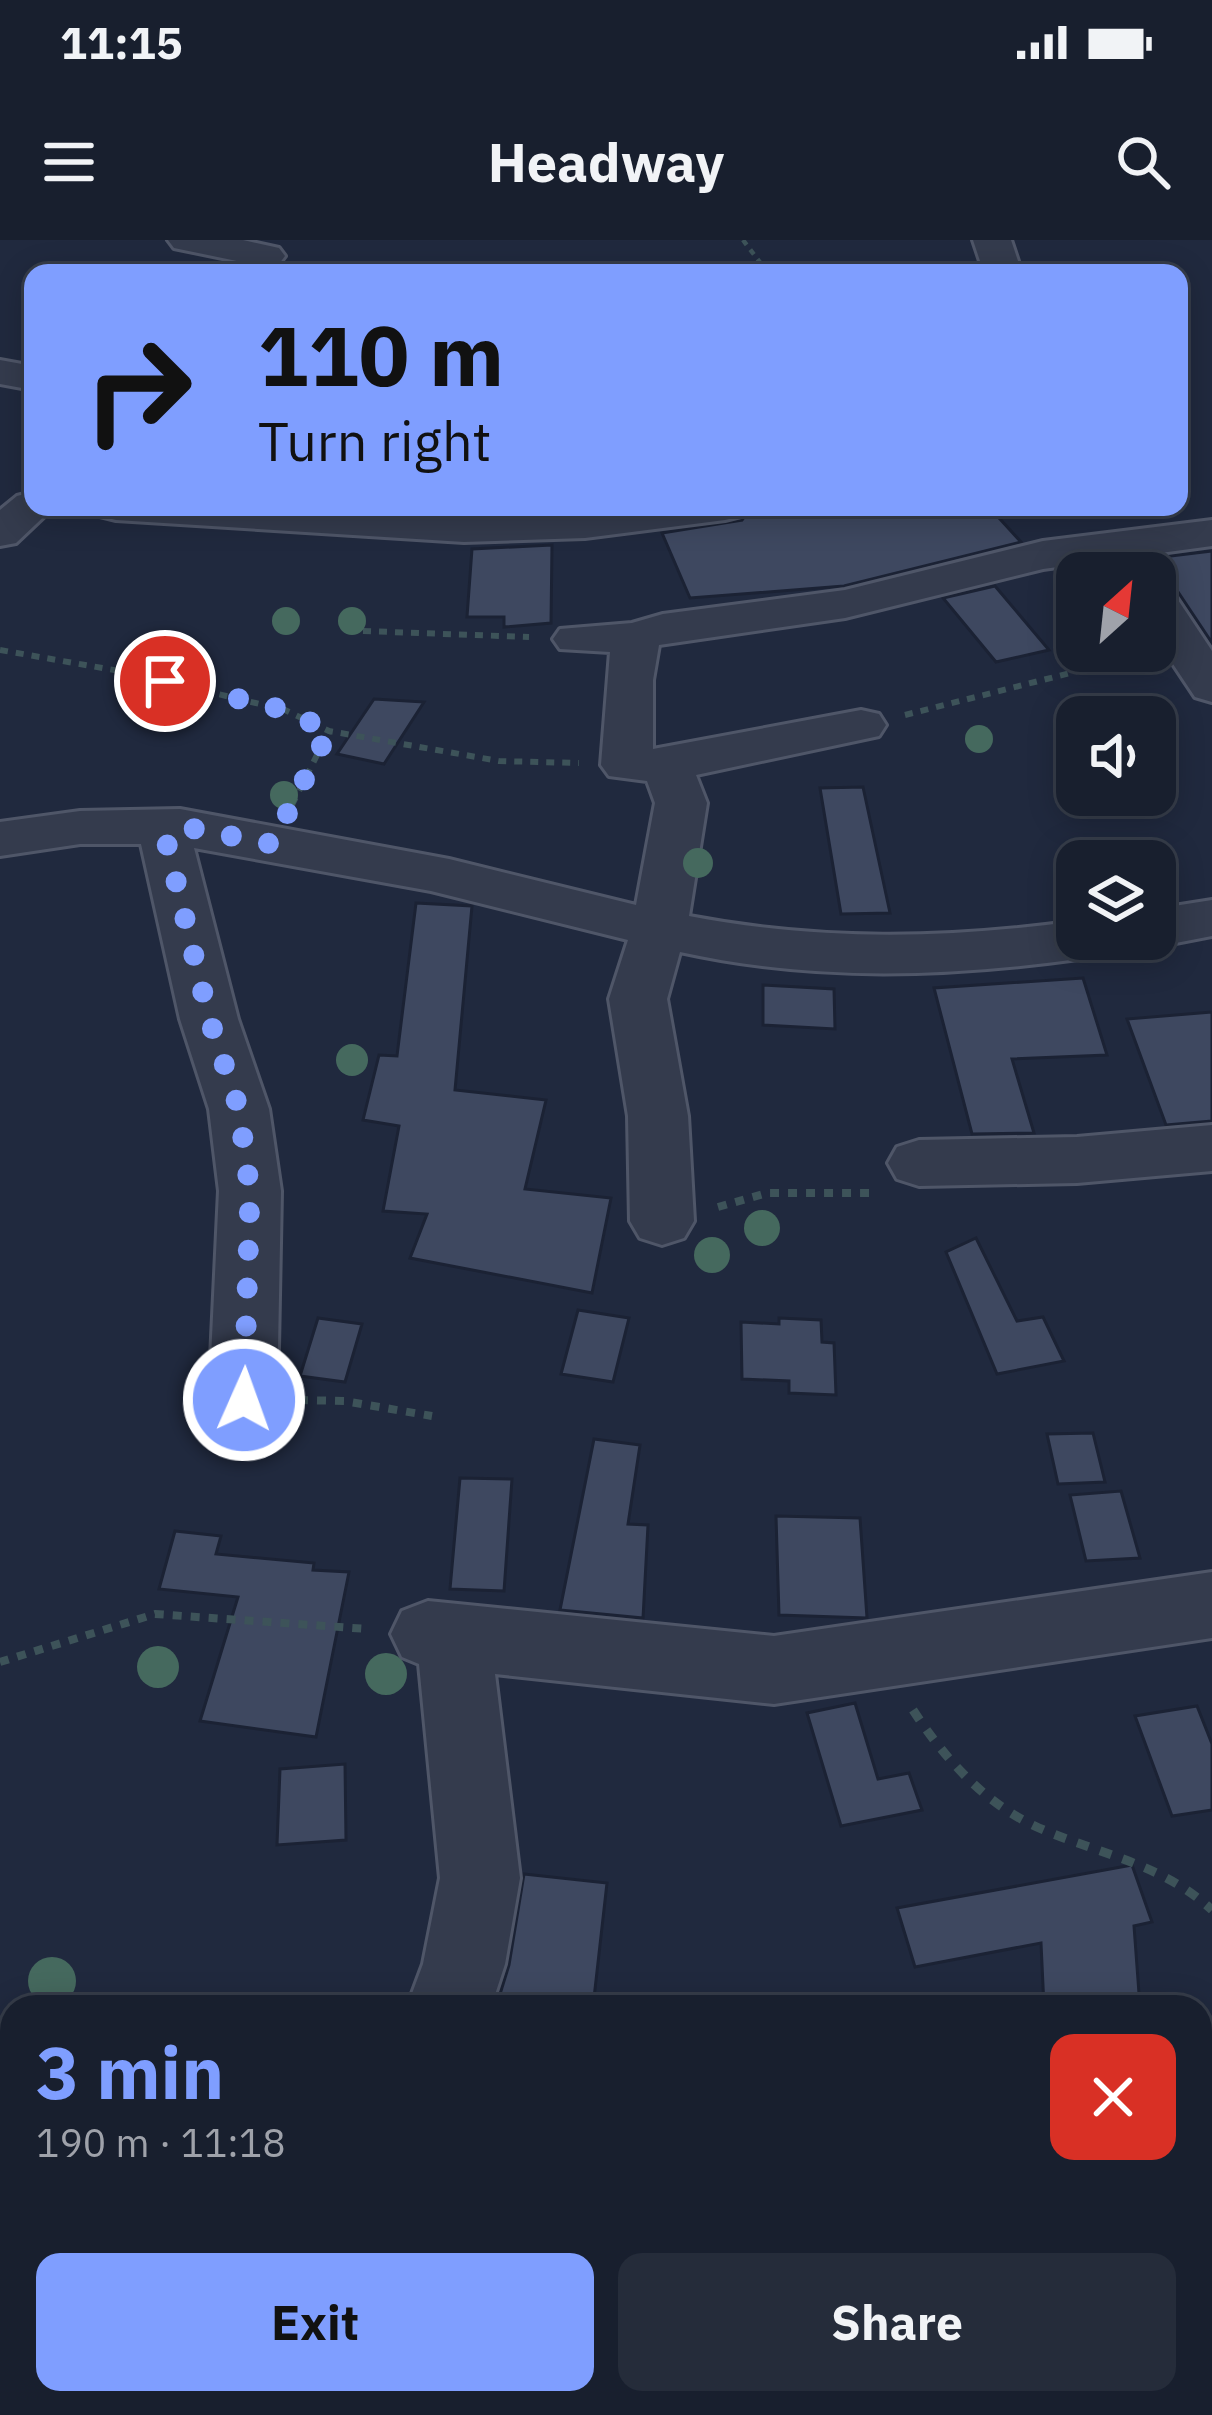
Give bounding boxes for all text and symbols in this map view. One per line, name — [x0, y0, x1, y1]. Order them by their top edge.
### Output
text: 11:15 — [60, 13, 183, 71]
text: Headway — [488, 127, 724, 197]
icon: menu — [36, 129, 102, 195]
icon: search — [1110, 129, 1176, 195]
text: 110 m — [258, 300, 504, 409]
icon: right — [60, 312, 216, 468]
text: Turn right — [258, 406, 492, 476]
north arrow — [1056, 552, 1176, 672]
map controls — [1056, 552, 1176, 960]
pin — [114, 630, 216, 732]
icon: arrive — [132, 648, 198, 714]
button: sound — [1056, 696, 1176, 816]
button: layers — [1056, 840, 1176, 960]
position arrow — [181, 1337, 307, 1463]
text: 3 min — [36, 2025, 224, 2119]
button: close — [1050, 2034, 1176, 2160]
text: 190 m · 11:18 — [36, 2117, 286, 2168]
button: Exit — [36, 2253, 594, 2391]
button: Share — [618, 2253, 1176, 2391]

